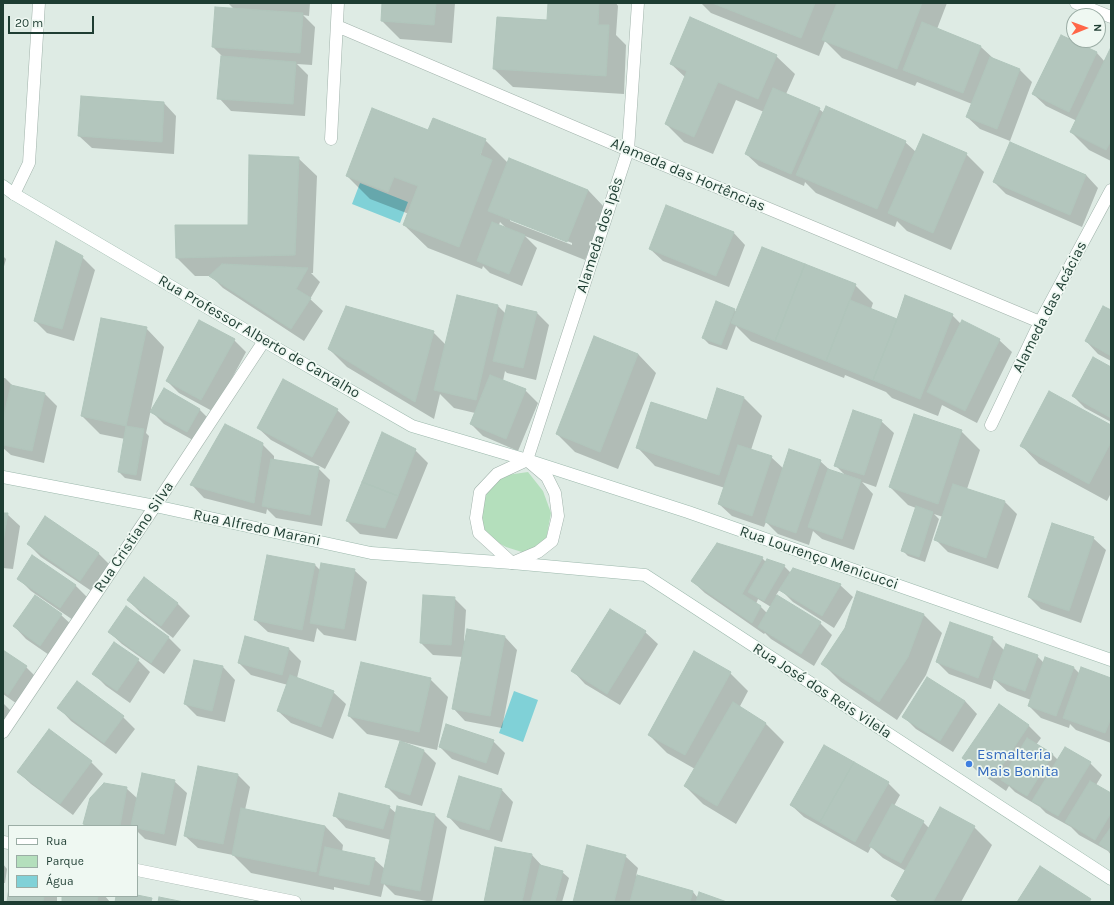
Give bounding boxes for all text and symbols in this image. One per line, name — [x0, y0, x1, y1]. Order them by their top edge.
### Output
scale bar — [10, 8, 96, 34]
north arrow — [1066, 8, 1106, 48]
text: 20 m — [15, 16, 43, 30]
text: N — [1091, 24, 1104, 32]
street label: Alameda das Hortências — [608, 134, 768, 216]
street label: Alameda dos Ipês — [573, 175, 627, 295]
street label: Alameda das Acácias — [1009, 238, 1091, 376]
street label: Rua Professor Alberto de Carvalho — [155, 272, 363, 402]
street label: Rua Cristiano Silva — [90, 478, 178, 596]
street label: Rua Alfredo Marani — [192, 506, 322, 550]
street label: Rua Lourenço Menicucci — [737, 522, 901, 594]
street label: Rua José dos Reis Vilela — [749, 639, 895, 743]
place label: Esmalteria Mais Bonita — [977, 746, 1059, 781]
marker: Esmalteria Mais Bonita — [964, 759, 974, 769]
legend — [8, 825, 138, 897]
text: Rua — [46, 834, 67, 848]
text: Parque — [46, 854, 84, 868]
text: Água — [46, 874, 74, 888]

